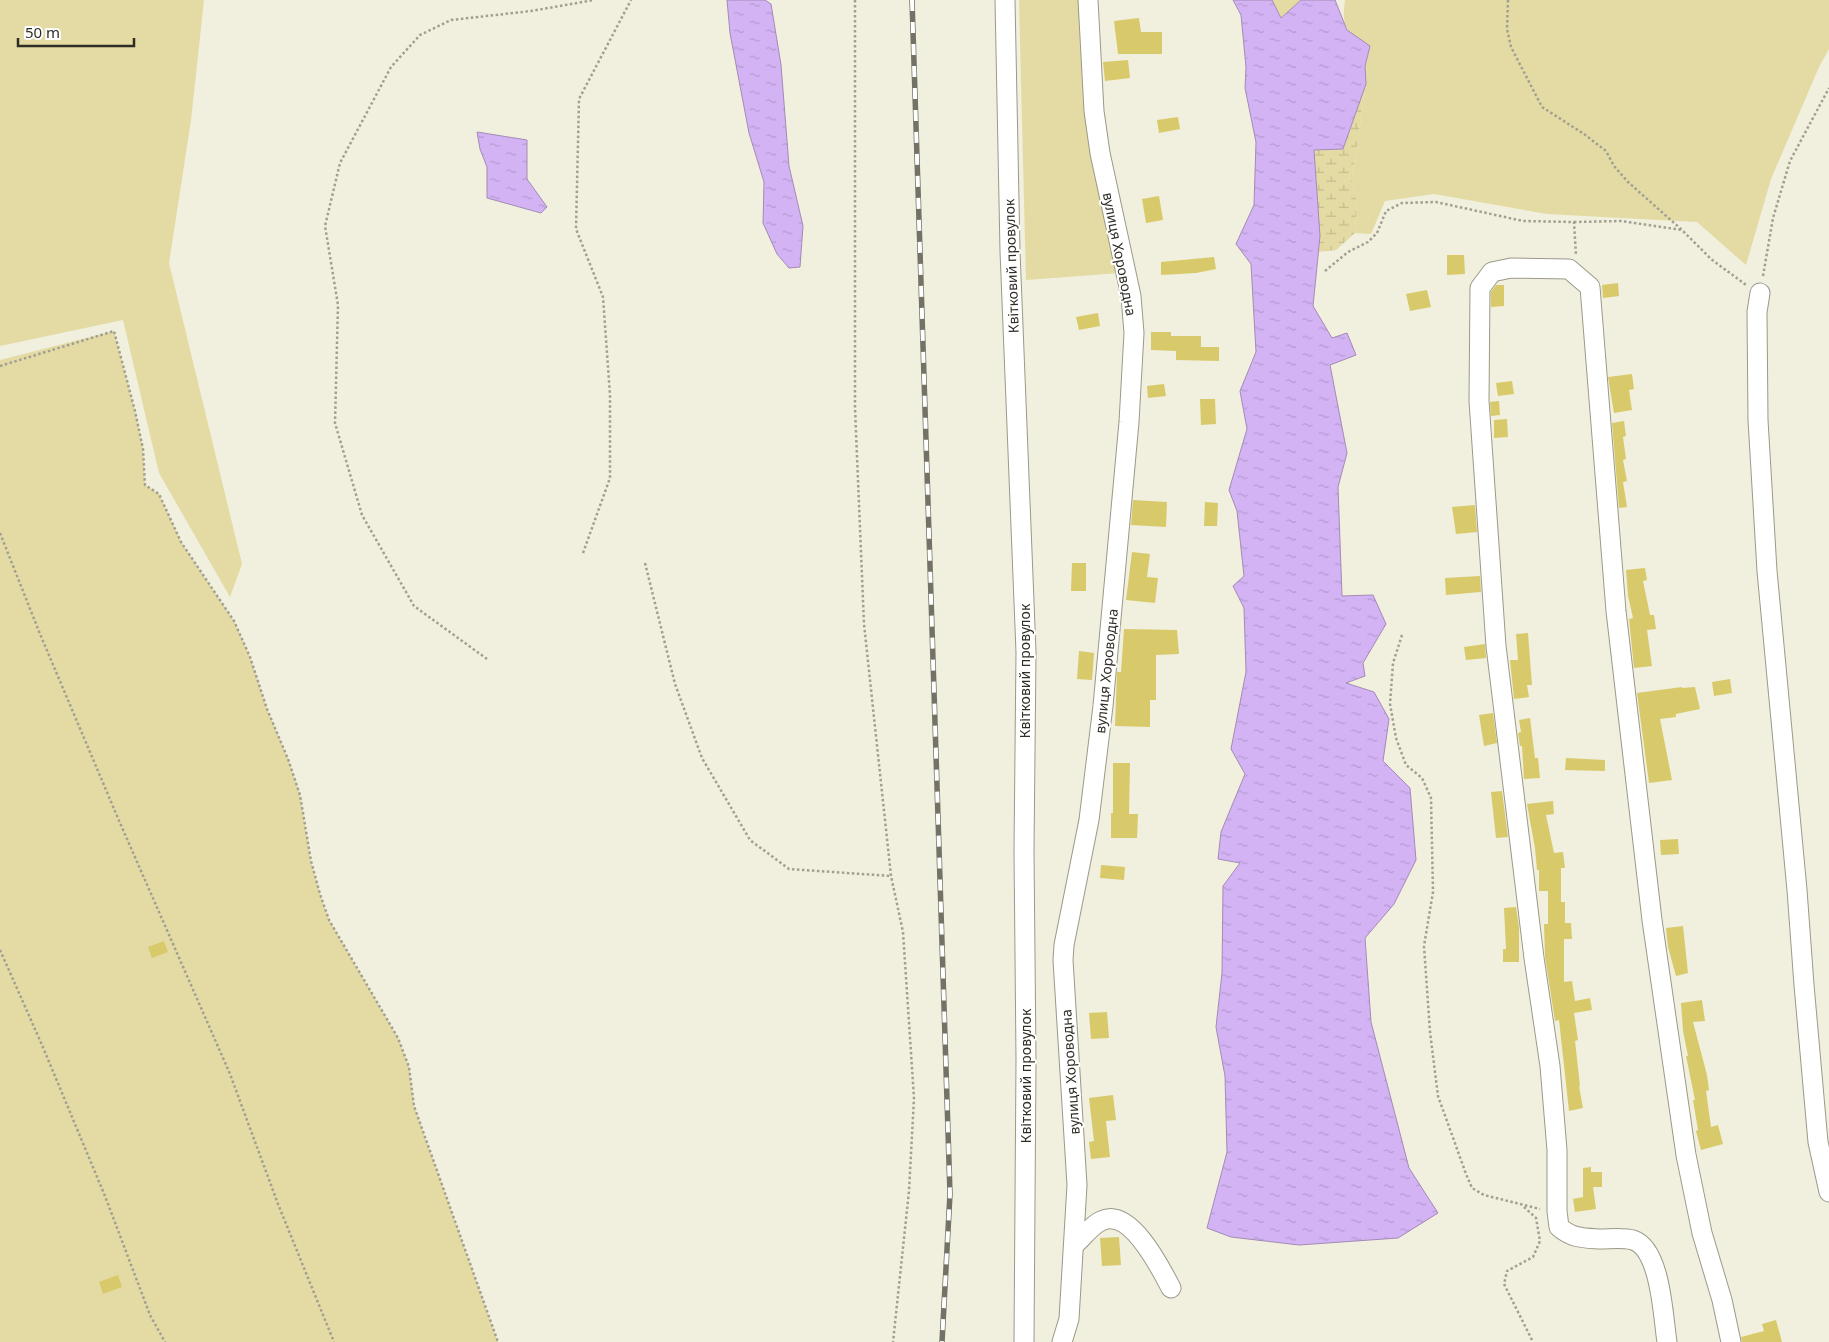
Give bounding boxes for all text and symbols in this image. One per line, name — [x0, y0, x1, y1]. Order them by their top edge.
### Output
scale bar — [18, 15, 134, 47]
text: 50 m — [25, 22, 60, 42]
street label: вулиця Хороводна — [1099, 191, 1141, 317]
street label: Квітковий провулок — [999, 198, 1023, 334]
street label: Квітковий провулок — [1015, 603, 1034, 738]
street label: вулиця Хороводна — [1090, 608, 1122, 734]
street label: Квітковий провулок — [1016, 1008, 1035, 1143]
street label: вулиця Хороводна — [1056, 1009, 1084, 1135]

